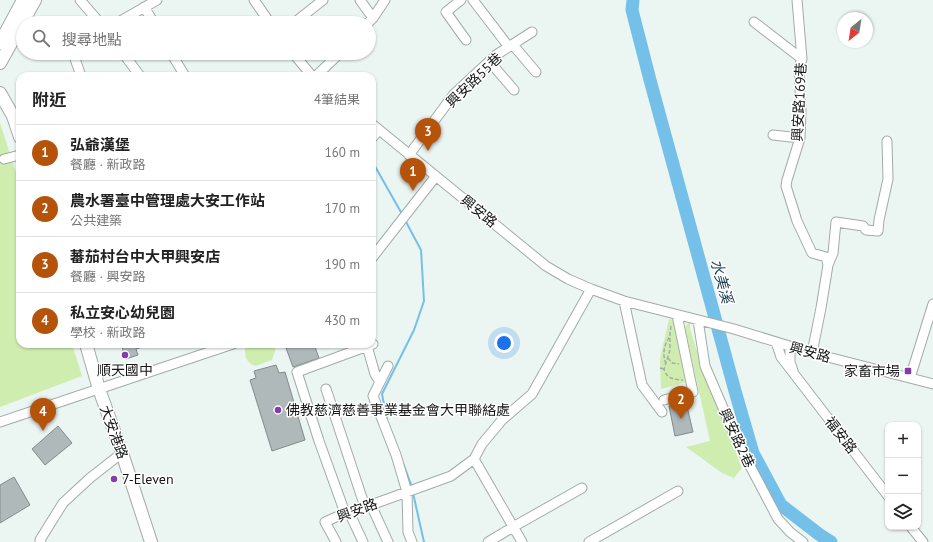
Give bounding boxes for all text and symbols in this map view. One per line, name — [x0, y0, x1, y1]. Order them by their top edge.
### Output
north arrow — [837, 12, 873, 48]
search box — [16, 16, 376, 60]
icon: search — [30, 27, 52, 49]
text: 搜尋地點 — [62, 30, 122, 49]
street label: 興安路55巷 — [442, 49, 506, 111]
street label: 興安路169巷 — [788, 62, 810, 142]
text: 附近 — [32, 89, 66, 111]
text: 4筆結果 — [314, 91, 360, 108]
pin: 3 — [415, 118, 441, 151]
text: 弘爺漢堡 — [70, 135, 130, 154]
text: 1 — [41, 144, 49, 161]
text: 160 m — [325, 144, 360, 161]
text: 餐廳 · 新政路 — [70, 156, 145, 173]
pin: 1 — [400, 158, 426, 191]
text: 農水署臺中管理處大安工作站 — [70, 191, 265, 210]
street label: 興安路 — [457, 191, 501, 231]
text: 2 — [41, 200, 49, 217]
text: 170 m — [325, 200, 360, 217]
text: 公共建築 — [70, 212, 122, 229]
text: 蕃茄村台中大甲興安店 — [70, 247, 220, 266]
text: 3 — [41, 256, 49, 273]
text: 190 m — [325, 256, 360, 273]
water label: 水美溪 — [707, 257, 738, 307]
text: 餐廳 · 興安路 — [70, 268, 145, 285]
text: 私立安心幼兒園 — [70, 303, 175, 322]
text: 4 — [41, 312, 49, 329]
text: 430 m — [325, 312, 360, 329]
text: 學校 · 新政路 — [70, 324, 145, 341]
your location — [494, 333, 514, 353]
street label: 興安路 — [787, 338, 833, 366]
marker: 順天國中 — [120, 350, 130, 360]
place label: 順天國中 — [97, 361, 153, 379]
place label: 家畜市場 — [844, 362, 900, 380]
marker: 家畜市場 — [903, 366, 913, 376]
pin: 2 — [668, 386, 694, 419]
pin: 4 — [30, 398, 56, 431]
place label: 佛教慈濟慈善事業基金會大甲聯絡處 — [286, 401, 510, 419]
street label: 大安港路 — [96, 403, 132, 461]
marker: 佛教慈濟慈善事業基金會大甲聯絡處 — [273, 405, 283, 415]
street label: 興安路2巷 — [715, 405, 759, 471]
street label: 福安路 — [821, 413, 861, 457]
map controls — [885, 422, 921, 530]
button: + — [885, 422, 921, 458]
button: − — [885, 458, 921, 494]
place label: 7-Eleven — [122, 470, 174, 488]
marker: 7-Eleven — [109, 474, 119, 484]
street label: 興安路 — [334, 494, 380, 526]
button: layers — [885, 494, 921, 530]

